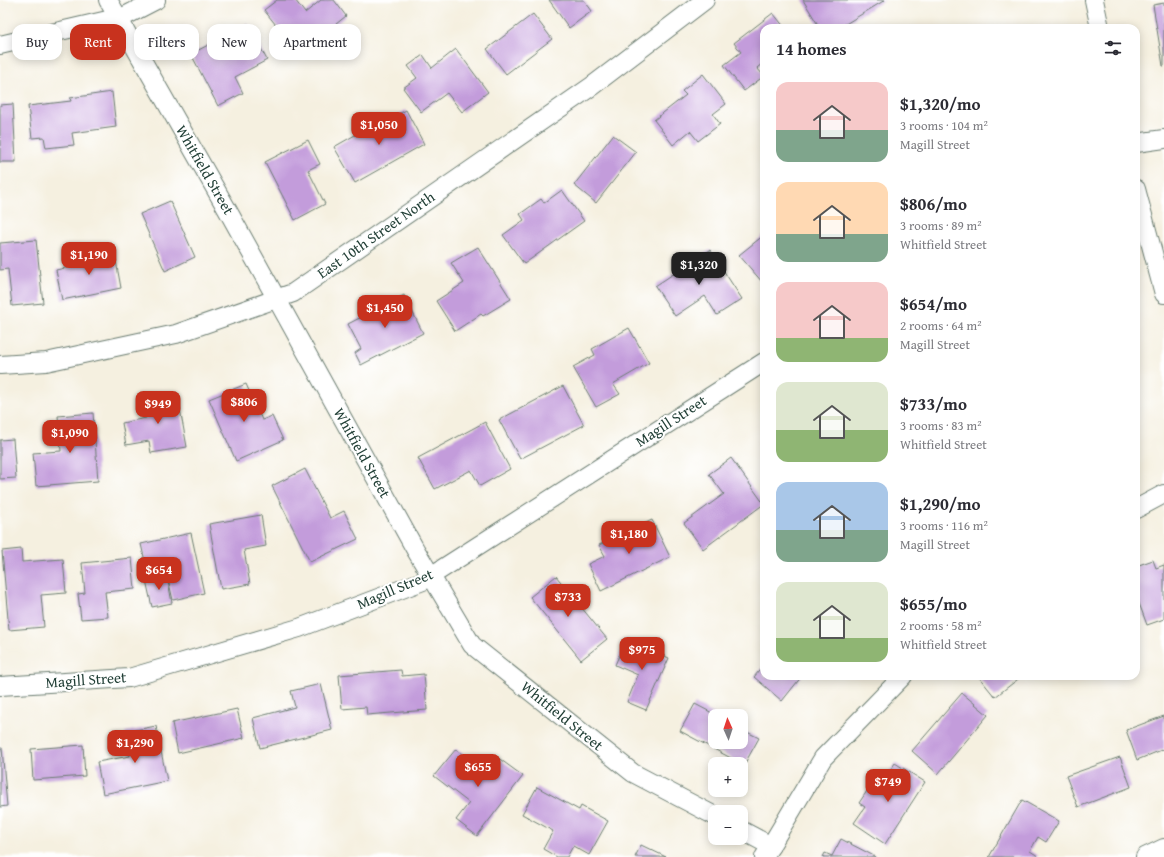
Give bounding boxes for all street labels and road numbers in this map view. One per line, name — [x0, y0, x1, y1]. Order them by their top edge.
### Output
street label: Whitfield Street — [171, 121, 240, 219]
street label: East 10th Street North — [313, 186, 439, 283]
street label: Magill Street — [631, 389, 711, 451]
street label: Whitfield Street — [329, 404, 396, 502]
street label: Magill Street — [354, 563, 437, 614]
street label: Magill Street — [45, 666, 128, 693]
street label: Whitfield Street — [517, 676, 608, 756]

